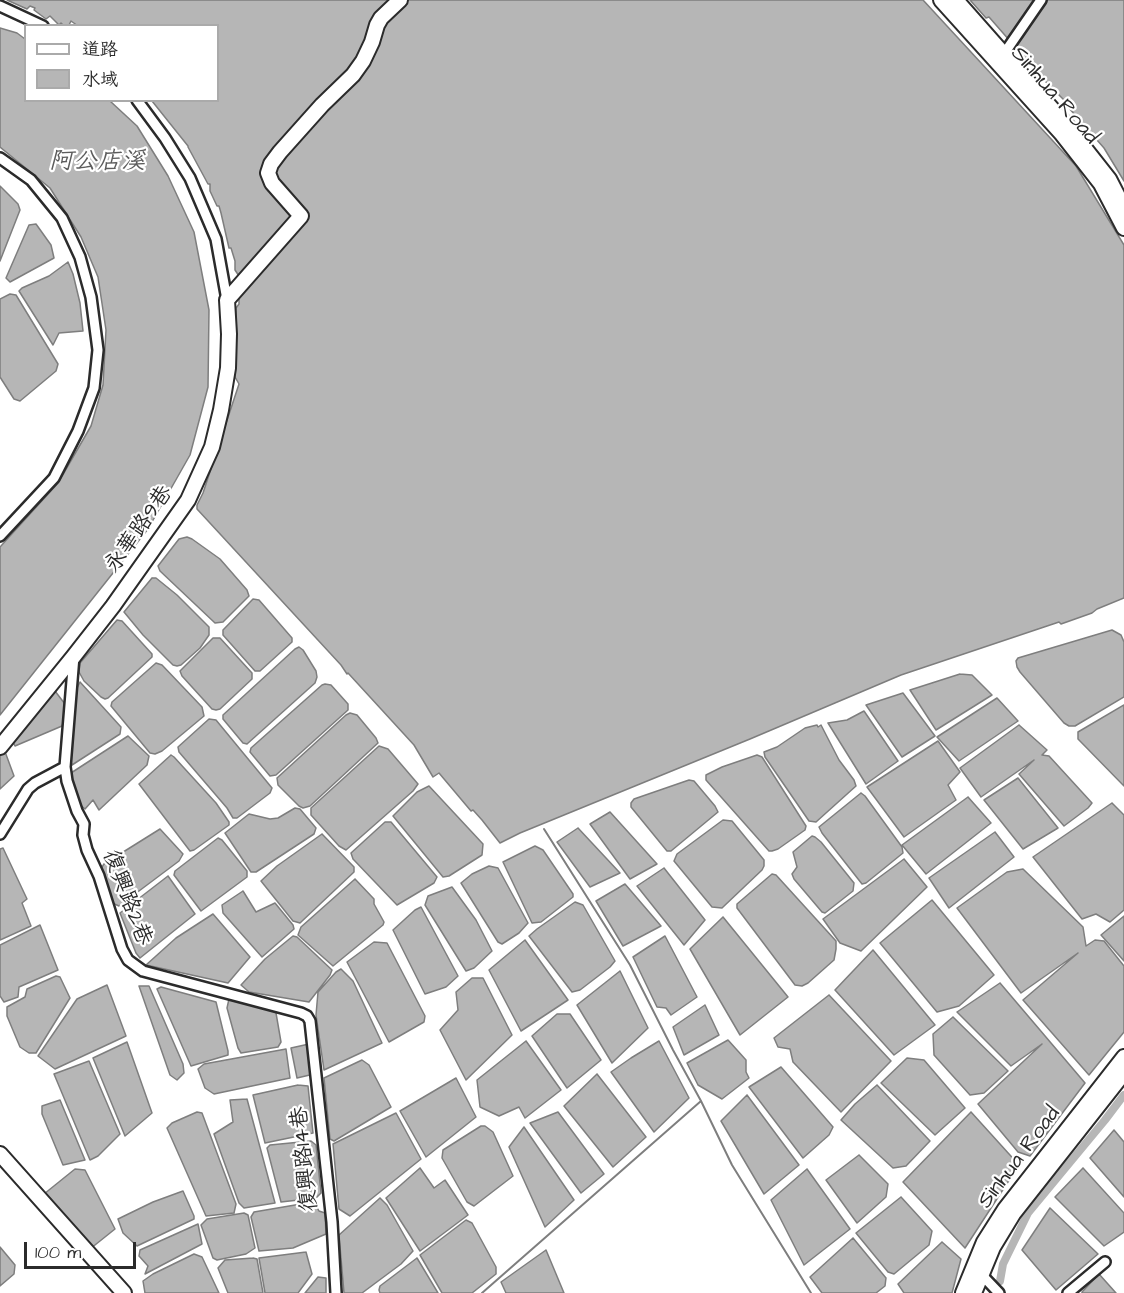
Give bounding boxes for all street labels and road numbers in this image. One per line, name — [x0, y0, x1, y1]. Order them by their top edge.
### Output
street label: Sinhua Road — [1004, 42, 1104, 150]
street label: 永華路9巷 — [100, 481, 180, 579]
street label: 復興路2巷 — [96, 846, 156, 950]
street label: Sinhua Road — [973, 1102, 1067, 1214]
street label: 復興路14巷 — [287, 1105, 325, 1213]

